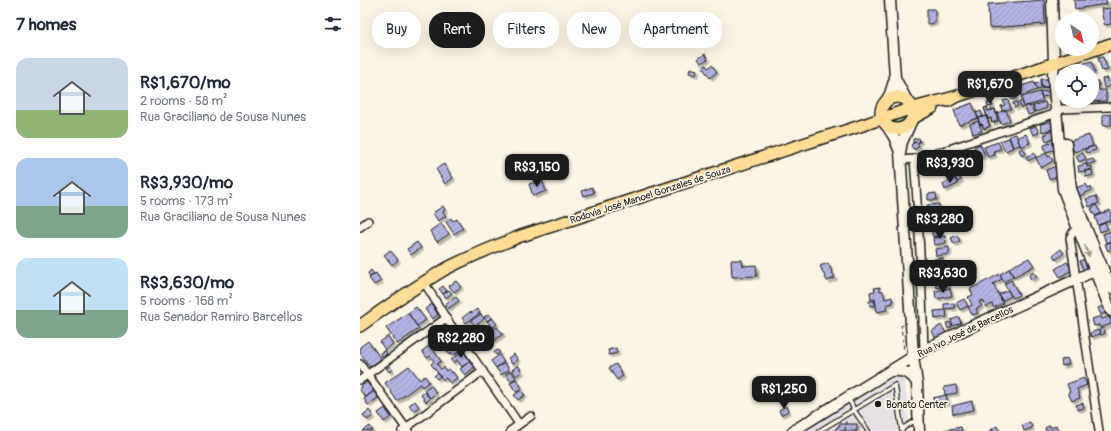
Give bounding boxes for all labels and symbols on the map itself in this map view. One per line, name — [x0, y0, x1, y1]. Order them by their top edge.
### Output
north arrow — [1055, 12, 1099, 56]
pin: R$1,670 — [953, 71, 1027, 105]
pin: R$3,930 — [913, 150, 987, 184]
pin: R$3,150 — [500, 154, 574, 188]
street label: Rodovia José Manoel Gonzales de Souza — [568, 163, 733, 227]
pin: R$3,280 — [903, 206, 977, 240]
one-way arrow — [1083, 244, 1091, 256]
pin: R$3,630 — [906, 260, 980, 294]
street label: Rua Ivo José de Barcellos — [916, 303, 1016, 360]
pin: R$2,280 — [424, 325, 498, 359]
pin: R$1,250 — [747, 376, 821, 410]
marker: Bonato Center — [873, 399, 883, 409]
place label: Bonato Center — [886, 399, 948, 411]

